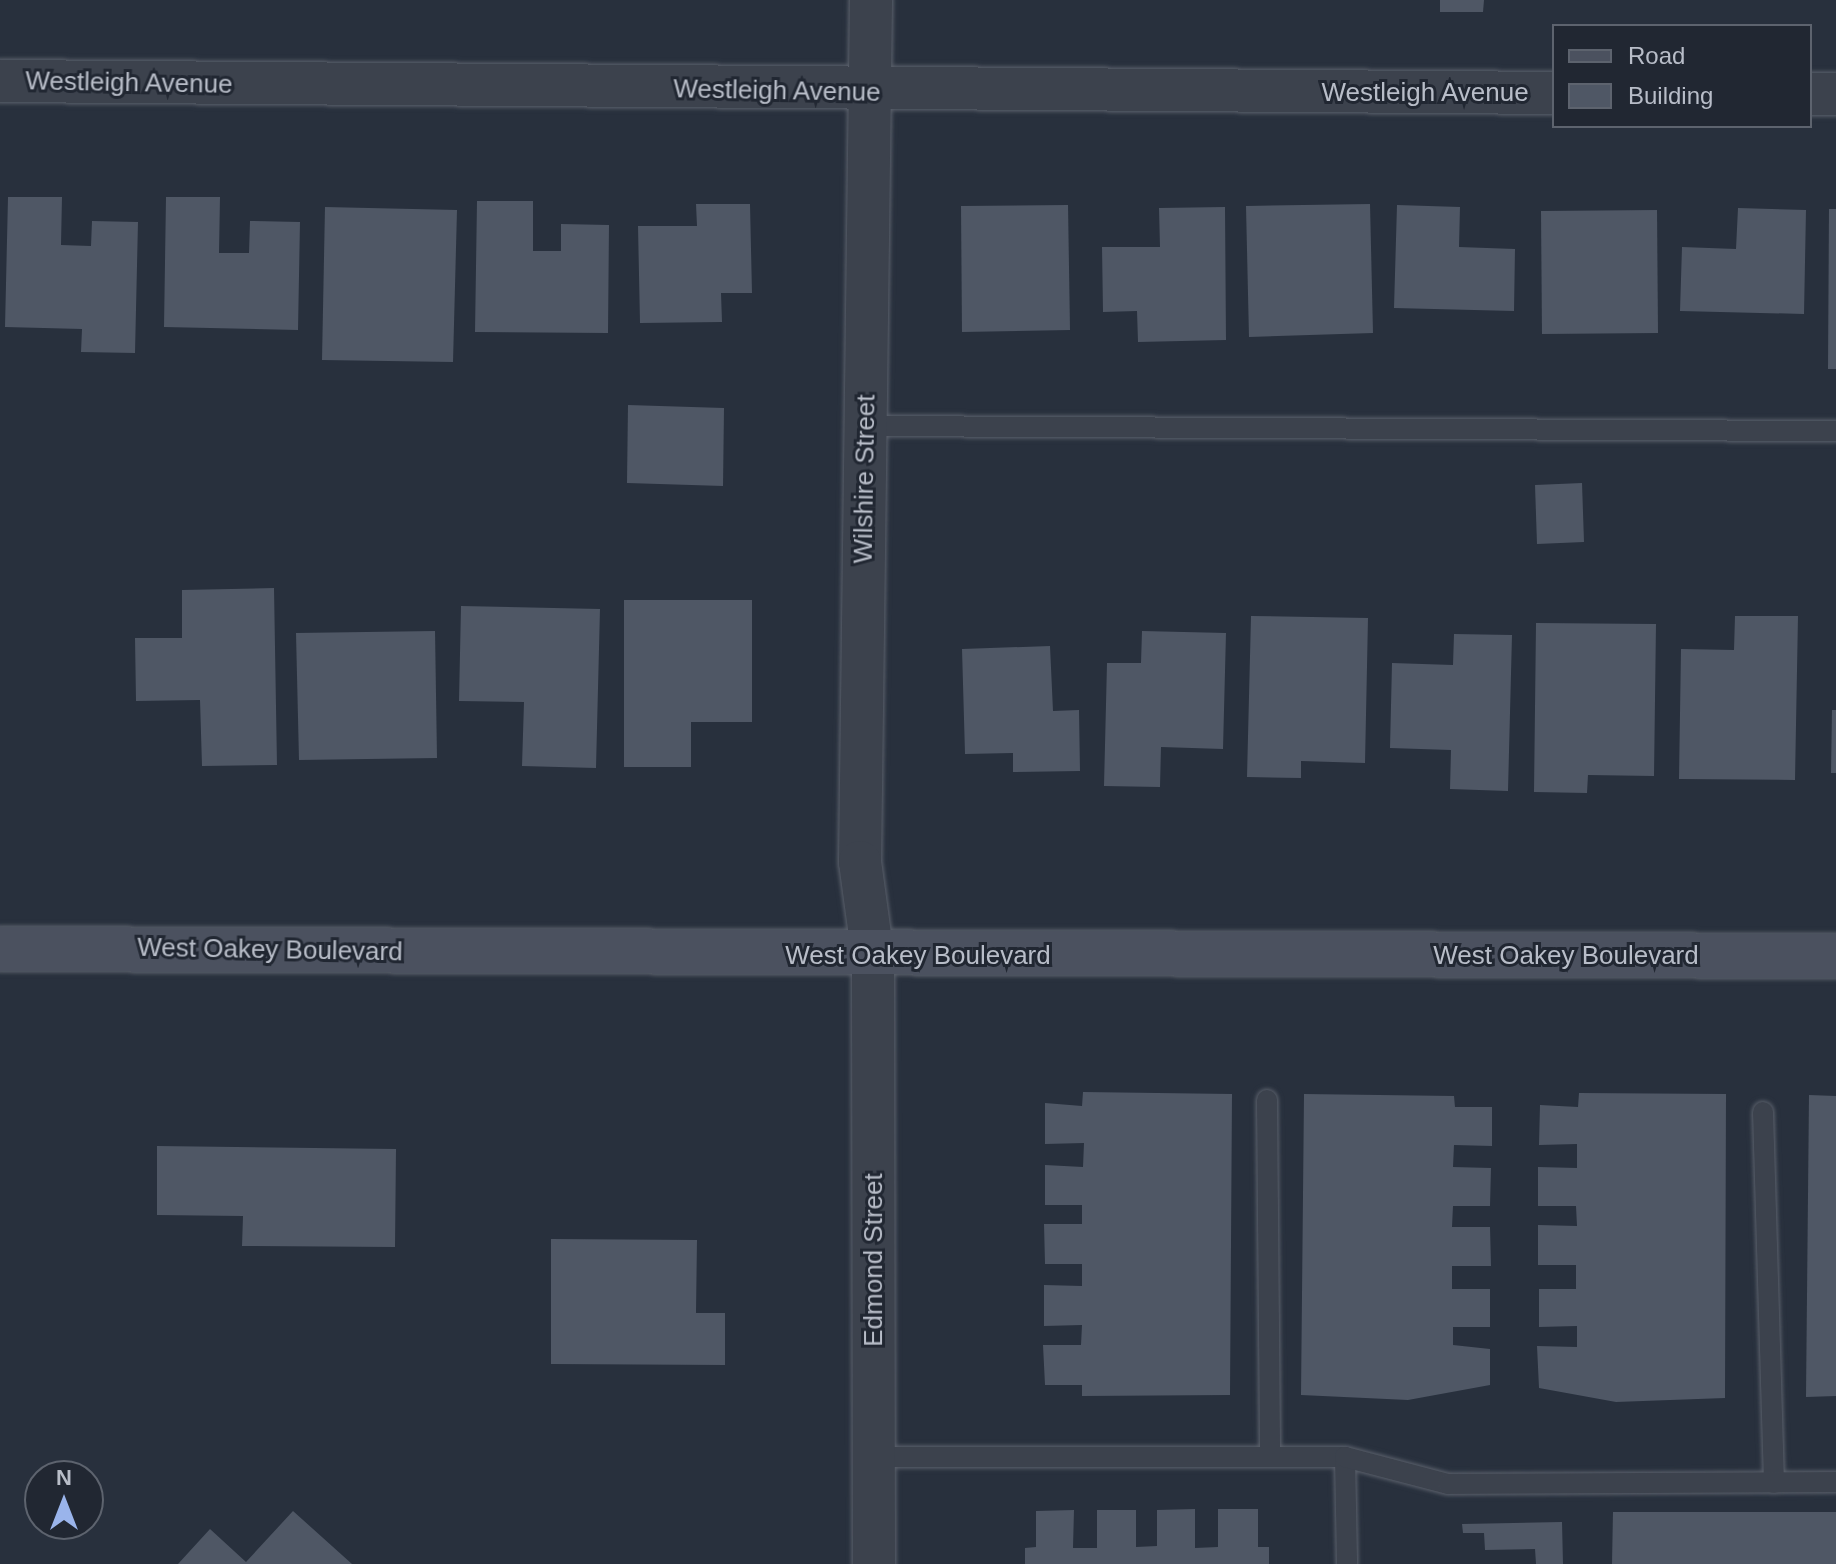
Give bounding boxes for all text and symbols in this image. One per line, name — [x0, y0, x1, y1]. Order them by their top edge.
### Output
legend — [1552, 24, 1812, 128]
text: Road — [1628, 42, 1685, 69]
street label: Westleigh Avenue — [24, 66, 234, 100]
street label: Westleigh Avenue — [672, 74, 882, 108]
street label: Westleigh Avenue — [1321, 77, 1529, 109]
text: Building — [1628, 82, 1713, 109]
street label: Wilshire Street — [848, 394, 882, 564]
street label: West Oakey Boulevard — [137, 932, 403, 968]
street label: West Oakey Boulevard — [785, 940, 1051, 972]
street label: West Oakey Boulevard — [1433, 940, 1699, 972]
street label: Edmond Street — [858, 1173, 890, 1347]
north arrow — [24, 1460, 104, 1540]
text: N — [56, 1465, 72, 1490]

